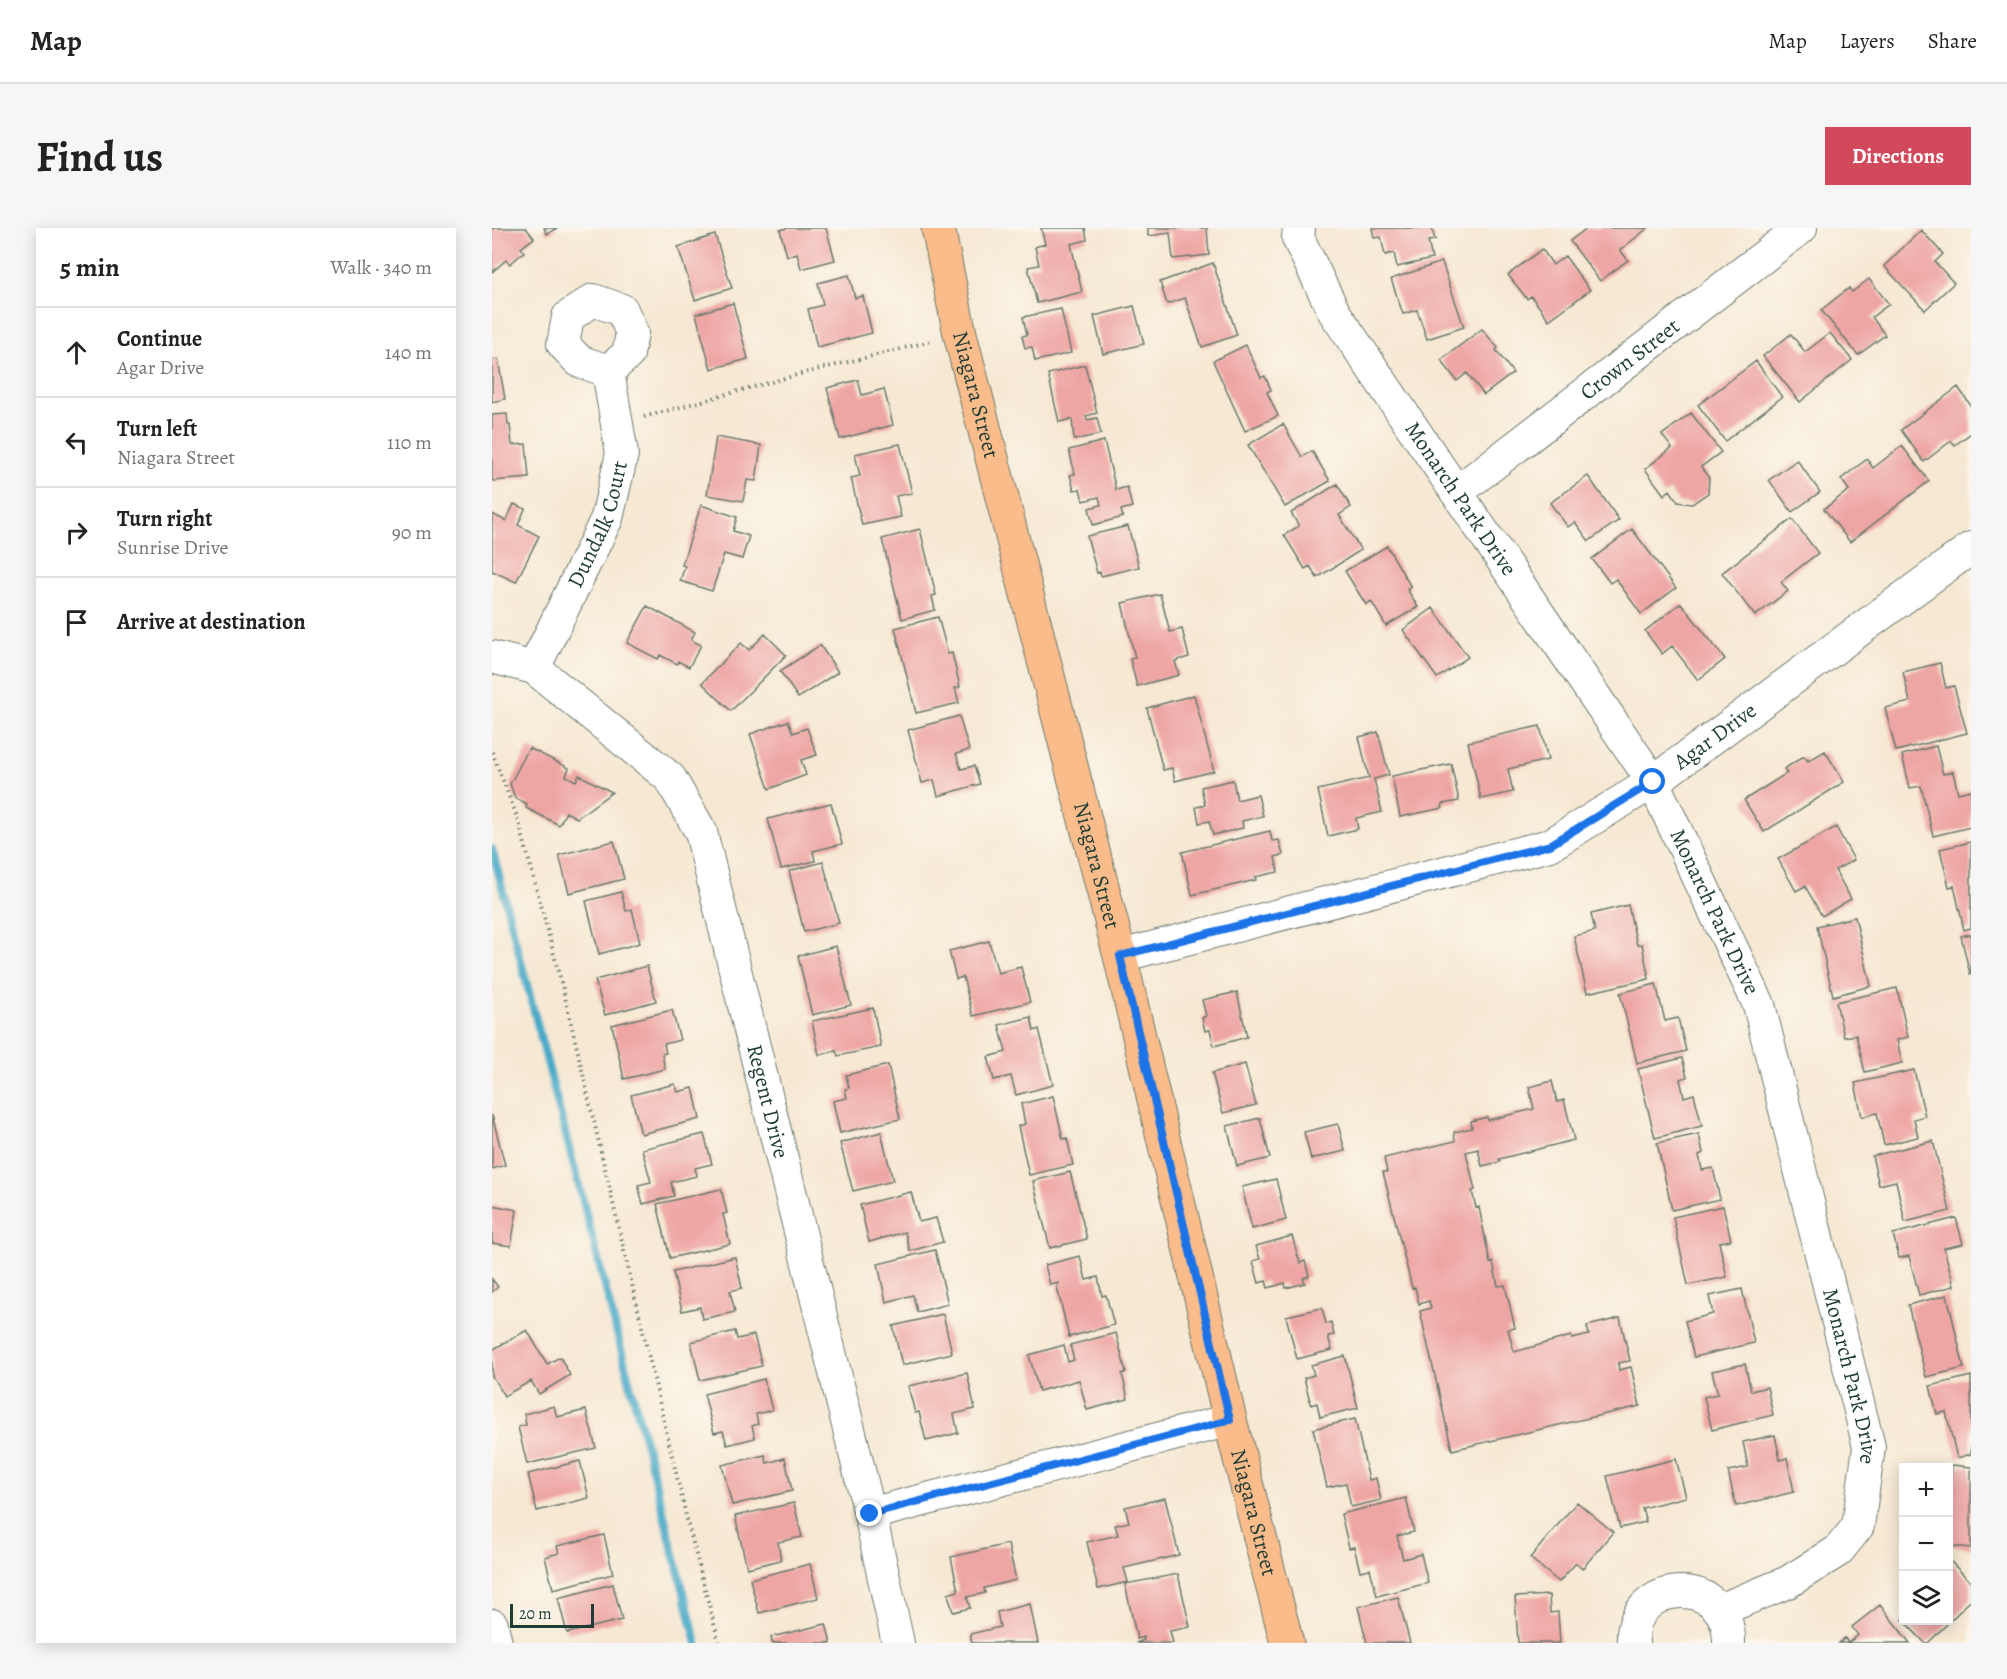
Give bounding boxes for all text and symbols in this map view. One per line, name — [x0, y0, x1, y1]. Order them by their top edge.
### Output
text: Map — [30, 22, 82, 60]
text: Map — [1768, 27, 1807, 55]
text: Layers — [1840, 27, 1895, 55]
text: Share — [1928, 27, 1977, 55]
button: Directions — [1825, 127, 1971, 185]
text: Find us — [36, 128, 163, 185]
text: 5 min — [60, 250, 120, 285]
text: Walk · 340 m — [330, 254, 432, 281]
street label: Crown Street — [1574, 311, 1686, 407]
text: Continue — [117, 324, 202, 354]
street label: Niagara Street — [945, 328, 1006, 461]
icon: ahead — [60, 336, 93, 369]
text: 140 m — [385, 339, 432, 366]
text: Agar Drive — [117, 354, 204, 381]
text: Turn left — [117, 414, 197, 444]
street label: Monarch Park Drive — [1398, 416, 1524, 582]
icon: left — [60, 426, 93, 459]
text: 110 m — [387, 429, 432, 456]
text: Niagara Street — [117, 444, 235, 471]
street label: Dundalk Court — [560, 458, 635, 593]
text: Turn right — [117, 504, 213, 534]
icon: right — [60, 516, 93, 549]
text: 90 m — [392, 519, 432, 546]
text: Sunrise Drive — [117, 534, 229, 561]
icon: arrive — [60, 606, 93, 639]
text: Arrive at destination — [117, 607, 306, 637]
street label: Agar Drive — [1667, 696, 1763, 777]
route start — [1639, 768, 1665, 794]
street label: Niagara Street — [1066, 799, 1127, 932]
street label: Monarch Park Drive — [1662, 824, 1767, 1000]
street label: Regent Drive — [739, 1041, 796, 1161]
street label: Monarch Park Drive — [1815, 1285, 1884, 1466]
street label: Niagara Street — [1223, 1446, 1284, 1579]
map controls — [1899, 1463, 1953, 1625]
button: + — [1899, 1463, 1953, 1517]
route end — [856, 1500, 882, 1526]
button: − — [1899, 1517, 1953, 1571]
button: layers — [1899, 1571, 1953, 1625]
scale bar — [510, 1601, 594, 1628]
text: 20 m — [519, 1603, 552, 1625]

